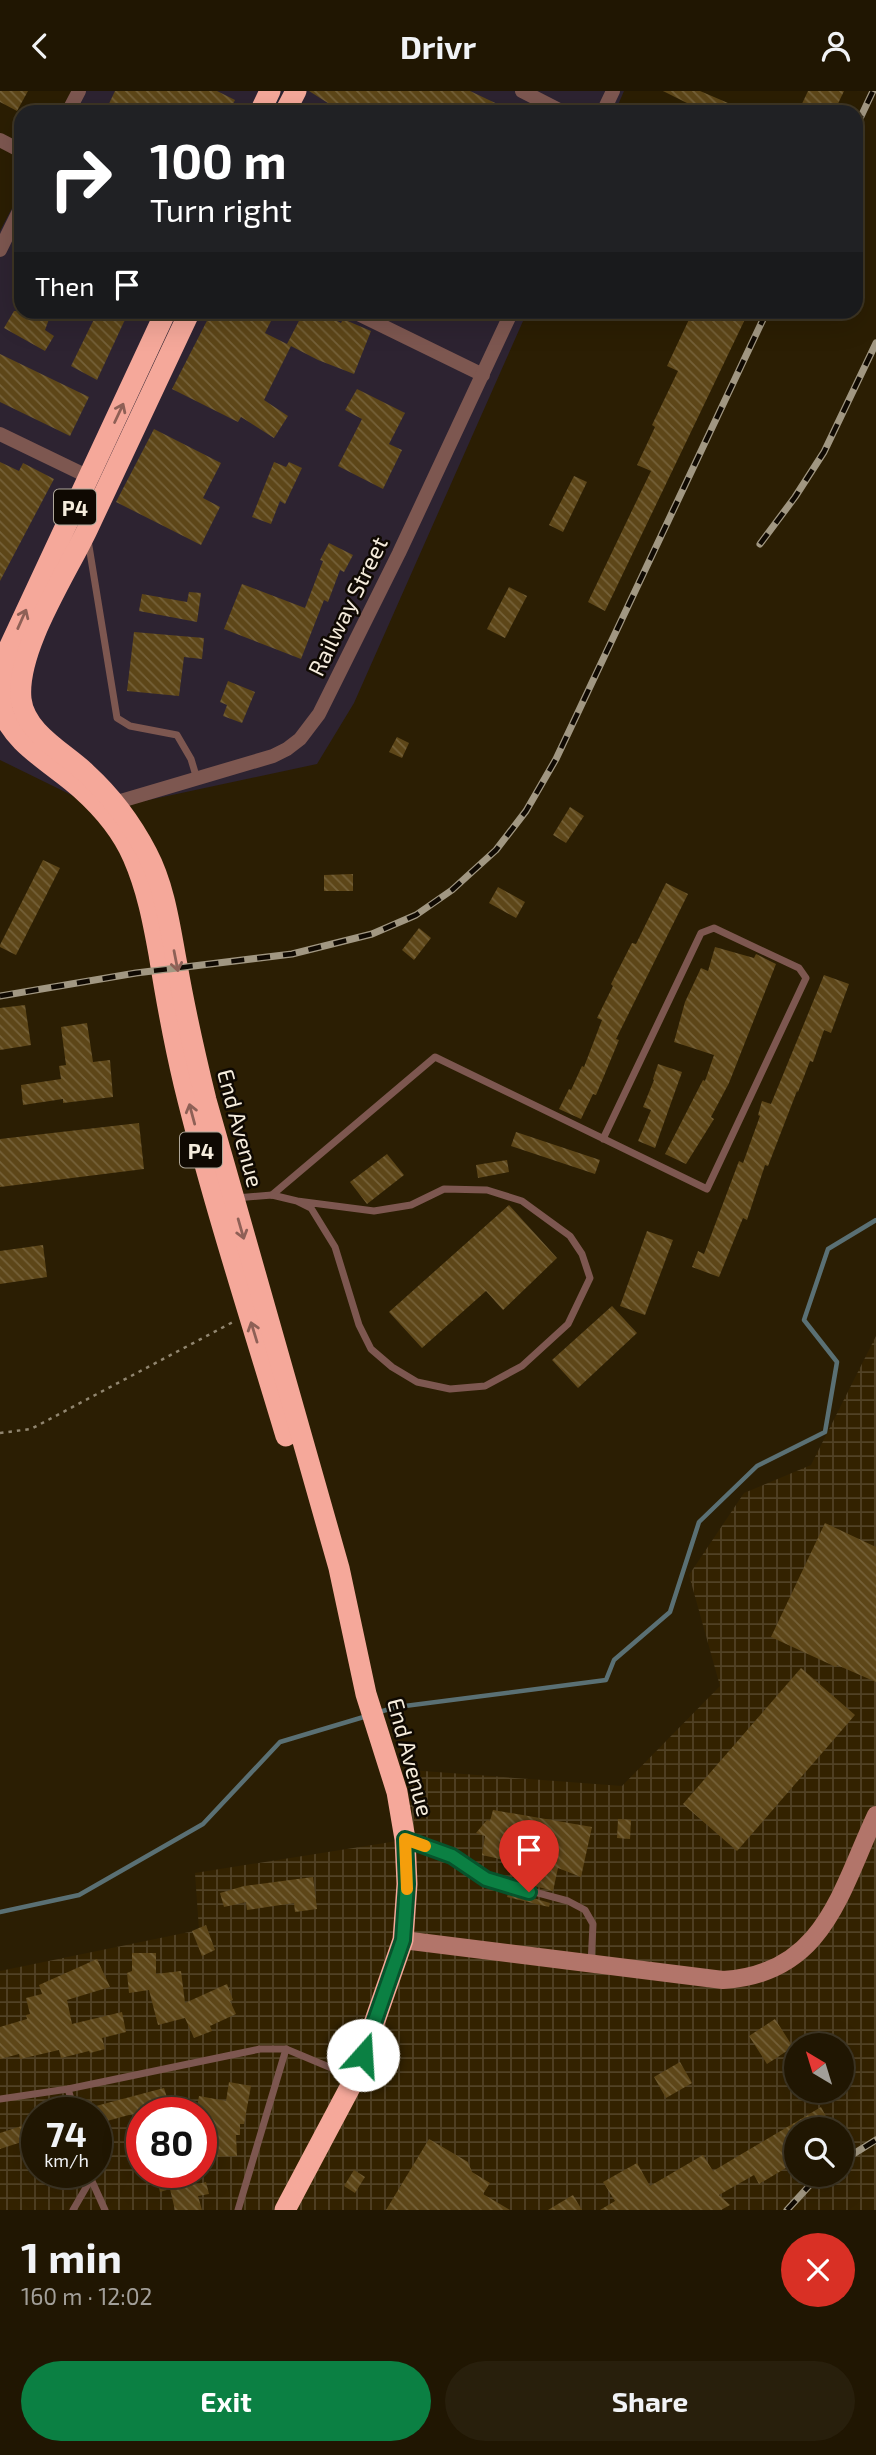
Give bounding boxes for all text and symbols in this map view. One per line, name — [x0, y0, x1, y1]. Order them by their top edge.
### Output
icon: back — [21, 27, 59, 65]
text: Drivr — [400, 27, 476, 65]
icon: person — [817, 27, 855, 65]
text: 100 m — [150, 130, 287, 189]
icon: right — [35, 133, 126, 224]
text: Turn right — [150, 190, 292, 228]
icon: arrive — [108, 266, 146, 304]
text: Then — [35, 270, 94, 301]
one-way arrow — [113, 403, 126, 424]
road number: P4 — [54, 489, 96, 525]
street label: Railway Street — [301, 532, 393, 680]
one-way arrow — [16, 609, 29, 630]
one-way arrow — [170, 949, 183, 972]
street label: End Avenue — [212, 1066, 270, 1190]
one-way arrow — [184, 1103, 197, 1125]
road number: P4 — [180, 1133, 222, 1167]
one-way arrow — [236, 1218, 249, 1240]
one-way arrow — [247, 1322, 259, 1344]
street label: End Avenue — [382, 1695, 440, 1819]
pin — [499, 1820, 559, 1892]
icon: arrive — [510, 1831, 548, 1869]
position arrow — [326, 2018, 400, 2092]
north arrow — [784, 2033, 854, 2103]
map controls — [784, 2033, 854, 2187]
speed limit sign: 80 — [126, 2097, 217, 2188]
text: 74 — [46, 2112, 87, 2154]
button: search — [784, 2117, 854, 2187]
text: km/h — [44, 2149, 89, 2171]
text: 1 min — [21, 2231, 122, 2281]
button: close — [781, 2233, 855, 2307]
text: 160 m · 12:02 — [21, 2282, 152, 2310]
button: Exit — [21, 2361, 431, 2441]
button: Share — [445, 2361, 855, 2441]

